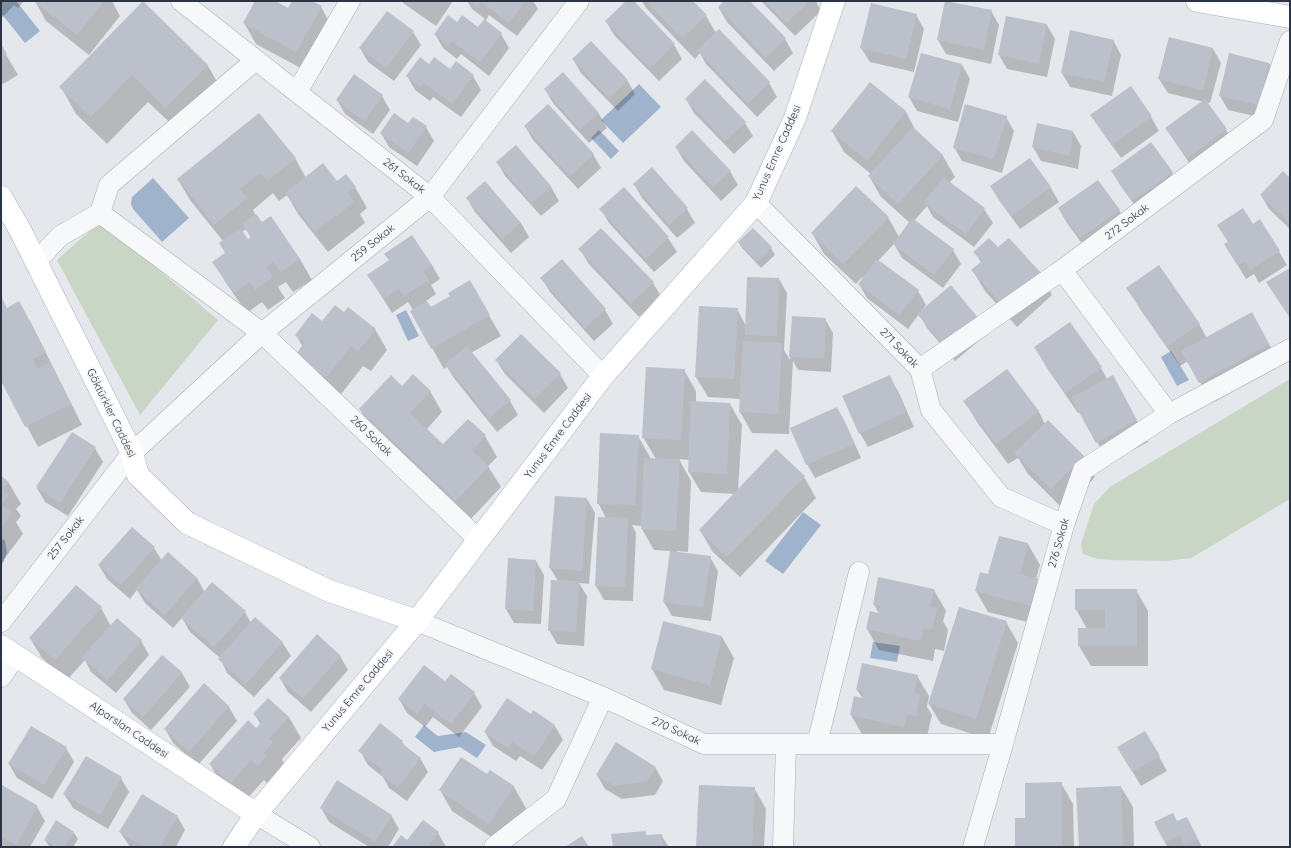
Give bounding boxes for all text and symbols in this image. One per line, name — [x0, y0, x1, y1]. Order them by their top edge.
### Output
street label: Yunus Emre Caddesi — [750, 103, 804, 203]
street label: 261 Sokak — [380, 155, 428, 197]
street label: 272 Sokak — [1102, 201, 1152, 243]
street label: 259 Sokak — [348, 221, 398, 265]
street label: 271 Sokak — [877, 325, 921, 371]
street label: Göktürkler Caddesi — [84, 367, 138, 459]
street label: Yunus Emre Caddesi — [522, 391, 594, 481]
street label: 260 Sokak — [347, 413, 395, 459]
street label: 257 Sokak — [45, 513, 87, 563]
street label: 276 Sokak — [1046, 517, 1072, 569]
street label: Yunus Emre Caddesi — [320, 647, 396, 735]
street label: Alparslan Caddesi — [87, 699, 171, 761]
street label: 270 Sokak — [650, 714, 702, 748]

